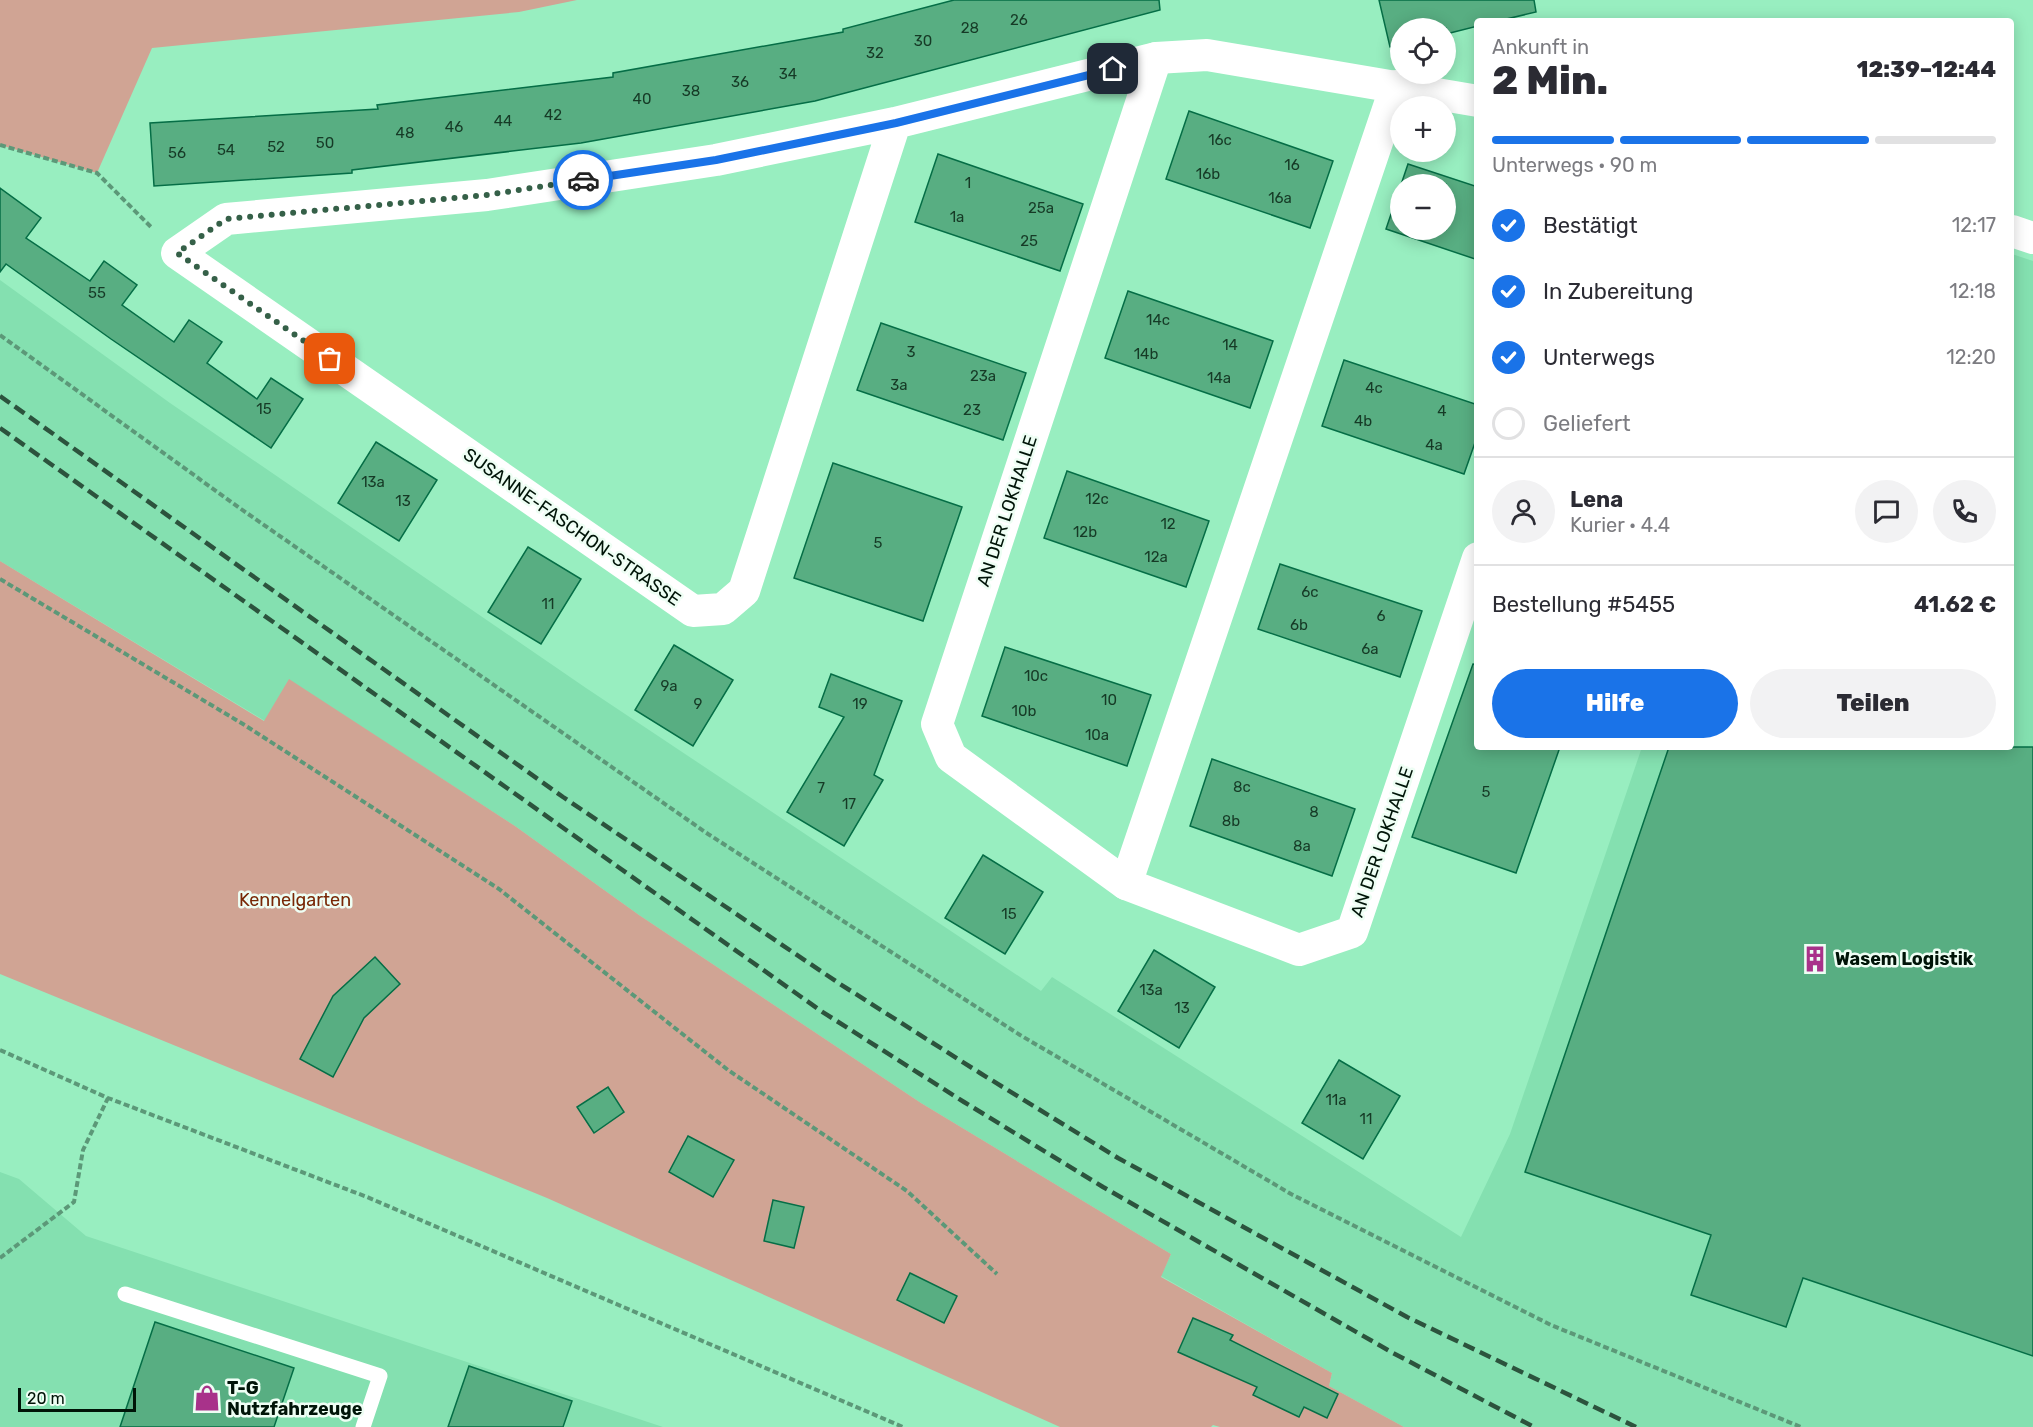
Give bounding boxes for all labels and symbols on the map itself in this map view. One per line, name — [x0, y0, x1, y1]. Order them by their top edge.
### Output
house number: 26 — [1010, 11, 1028, 29]
house number: 28 — [961, 19, 979, 37]
house number: 30 — [914, 32, 932, 50]
pin — [1087, 43, 1138, 94]
house number: 32 — [866, 44, 884, 62]
house number: 34 — [779, 65, 797, 83]
house number: 36 — [731, 73, 749, 91]
house number: 38 — [682, 82, 700, 100]
house number: 40 — [633, 90, 651, 108]
house number: 42 — [544, 106, 562, 124]
house number: 44 — [494, 112, 512, 130]
house number: 46 — [445, 118, 463, 136]
house number: 48 — [396, 124, 414, 142]
house number: 16c — [1208, 131, 1232, 149]
house number: 50 — [316, 134, 334, 152]
house number: 52 — [267, 138, 285, 156]
house number: 54 — [217, 141, 235, 159]
house number: 56 — [168, 144, 186, 162]
courier — [553, 150, 613, 210]
house number: 16 — [1284, 156, 1300, 174]
house number: 16b — [1196, 165, 1220, 183]
house number: 1 — [965, 174, 971, 192]
house number: 16a — [1268, 189, 1292, 207]
house number: 25a — [1028, 199, 1054, 217]
house number: 1a — [950, 208, 964, 226]
house number: 25 — [1020, 232, 1038, 250]
house number: 55 — [88, 284, 106, 302]
house number: 14c — [1146, 311, 1170, 329]
pin — [304, 333, 355, 384]
house number: 14 — [1222, 336, 1238, 354]
house number: 3 — [906, 343, 916, 361]
house number: 14b — [1134, 345, 1158, 363]
house number: 23a — [970, 367, 996, 385]
house number: 14a — [1207, 369, 1231, 387]
house number: 3a — [890, 376, 908, 394]
house number: 4c — [1365, 379, 1383, 397]
house number: 15 — [256, 400, 272, 418]
house number: 23 — [963, 401, 981, 419]
house number: 4 — [1437, 402, 1447, 420]
house number: 4b — [1354, 412, 1372, 430]
street label: AN DER LOKHALLE — [972, 433, 1042, 589]
house number: 4a — [1425, 436, 1443, 454]
street label: SUSANNE-FASCHON-STRASSE — [459, 443, 685, 611]
house number: 13a — [361, 473, 385, 491]
house number: 12c — [1085, 490, 1109, 508]
house number: 13 — [395, 492, 411, 510]
house number: 12 — [1160, 515, 1176, 533]
house number: 12b — [1073, 523, 1097, 541]
house number: 5 — [874, 534, 883, 552]
house number: 12a — [1144, 548, 1168, 566]
house number: 6c — [1301, 583, 1319, 601]
house number: 11 — [542, 595, 554, 613]
house number: 6 — [1376, 607, 1386, 625]
house number: 6b — [1290, 616, 1308, 634]
house number: 6a — [1361, 640, 1379, 658]
house number: 10c — [1024, 667, 1048, 685]
house number: 9a — [660, 677, 678, 695]
house number: 10 — [1101, 691, 1117, 709]
house number: 9 — [694, 695, 703, 713]
house number: 19 — [852, 695, 868, 713]
house number: 10b — [1012, 702, 1037, 720]
house number: 10a — [1085, 726, 1109, 744]
street label: AN DER LOKHALLE — [1346, 764, 1418, 920]
house number: 8c — [1233, 778, 1251, 796]
house number: 7 — [817, 779, 825, 797]
house number: 5 — [1482, 783, 1491, 801]
house number: 17 — [842, 795, 856, 813]
house number: 8 — [1309, 803, 1319, 821]
house number: 8b — [1222, 812, 1240, 830]
house number: 8a — [1293, 837, 1311, 855]
park label: Kennelgarten — [239, 889, 351, 911]
house number: 15 — [1001, 905, 1017, 923]
building icon: Wasem Logistik — [1800, 944, 1830, 974]
place label: Wasem Logistik — [1835, 948, 1974, 970]
house number: 13a — [1139, 981, 1163, 999]
house number: 13 — [1174, 999, 1190, 1017]
house number: 11a — [1325, 1091, 1347, 1109]
house number: 11 — [1360, 1110, 1372, 1128]
place label: T-G Nutzfahrzeuge — [227, 1377, 363, 1420]
shop icon: T-G Nutzfahrzeuge — [192, 1383, 222, 1413]
scale bar — [18, 1385, 136, 1412]

